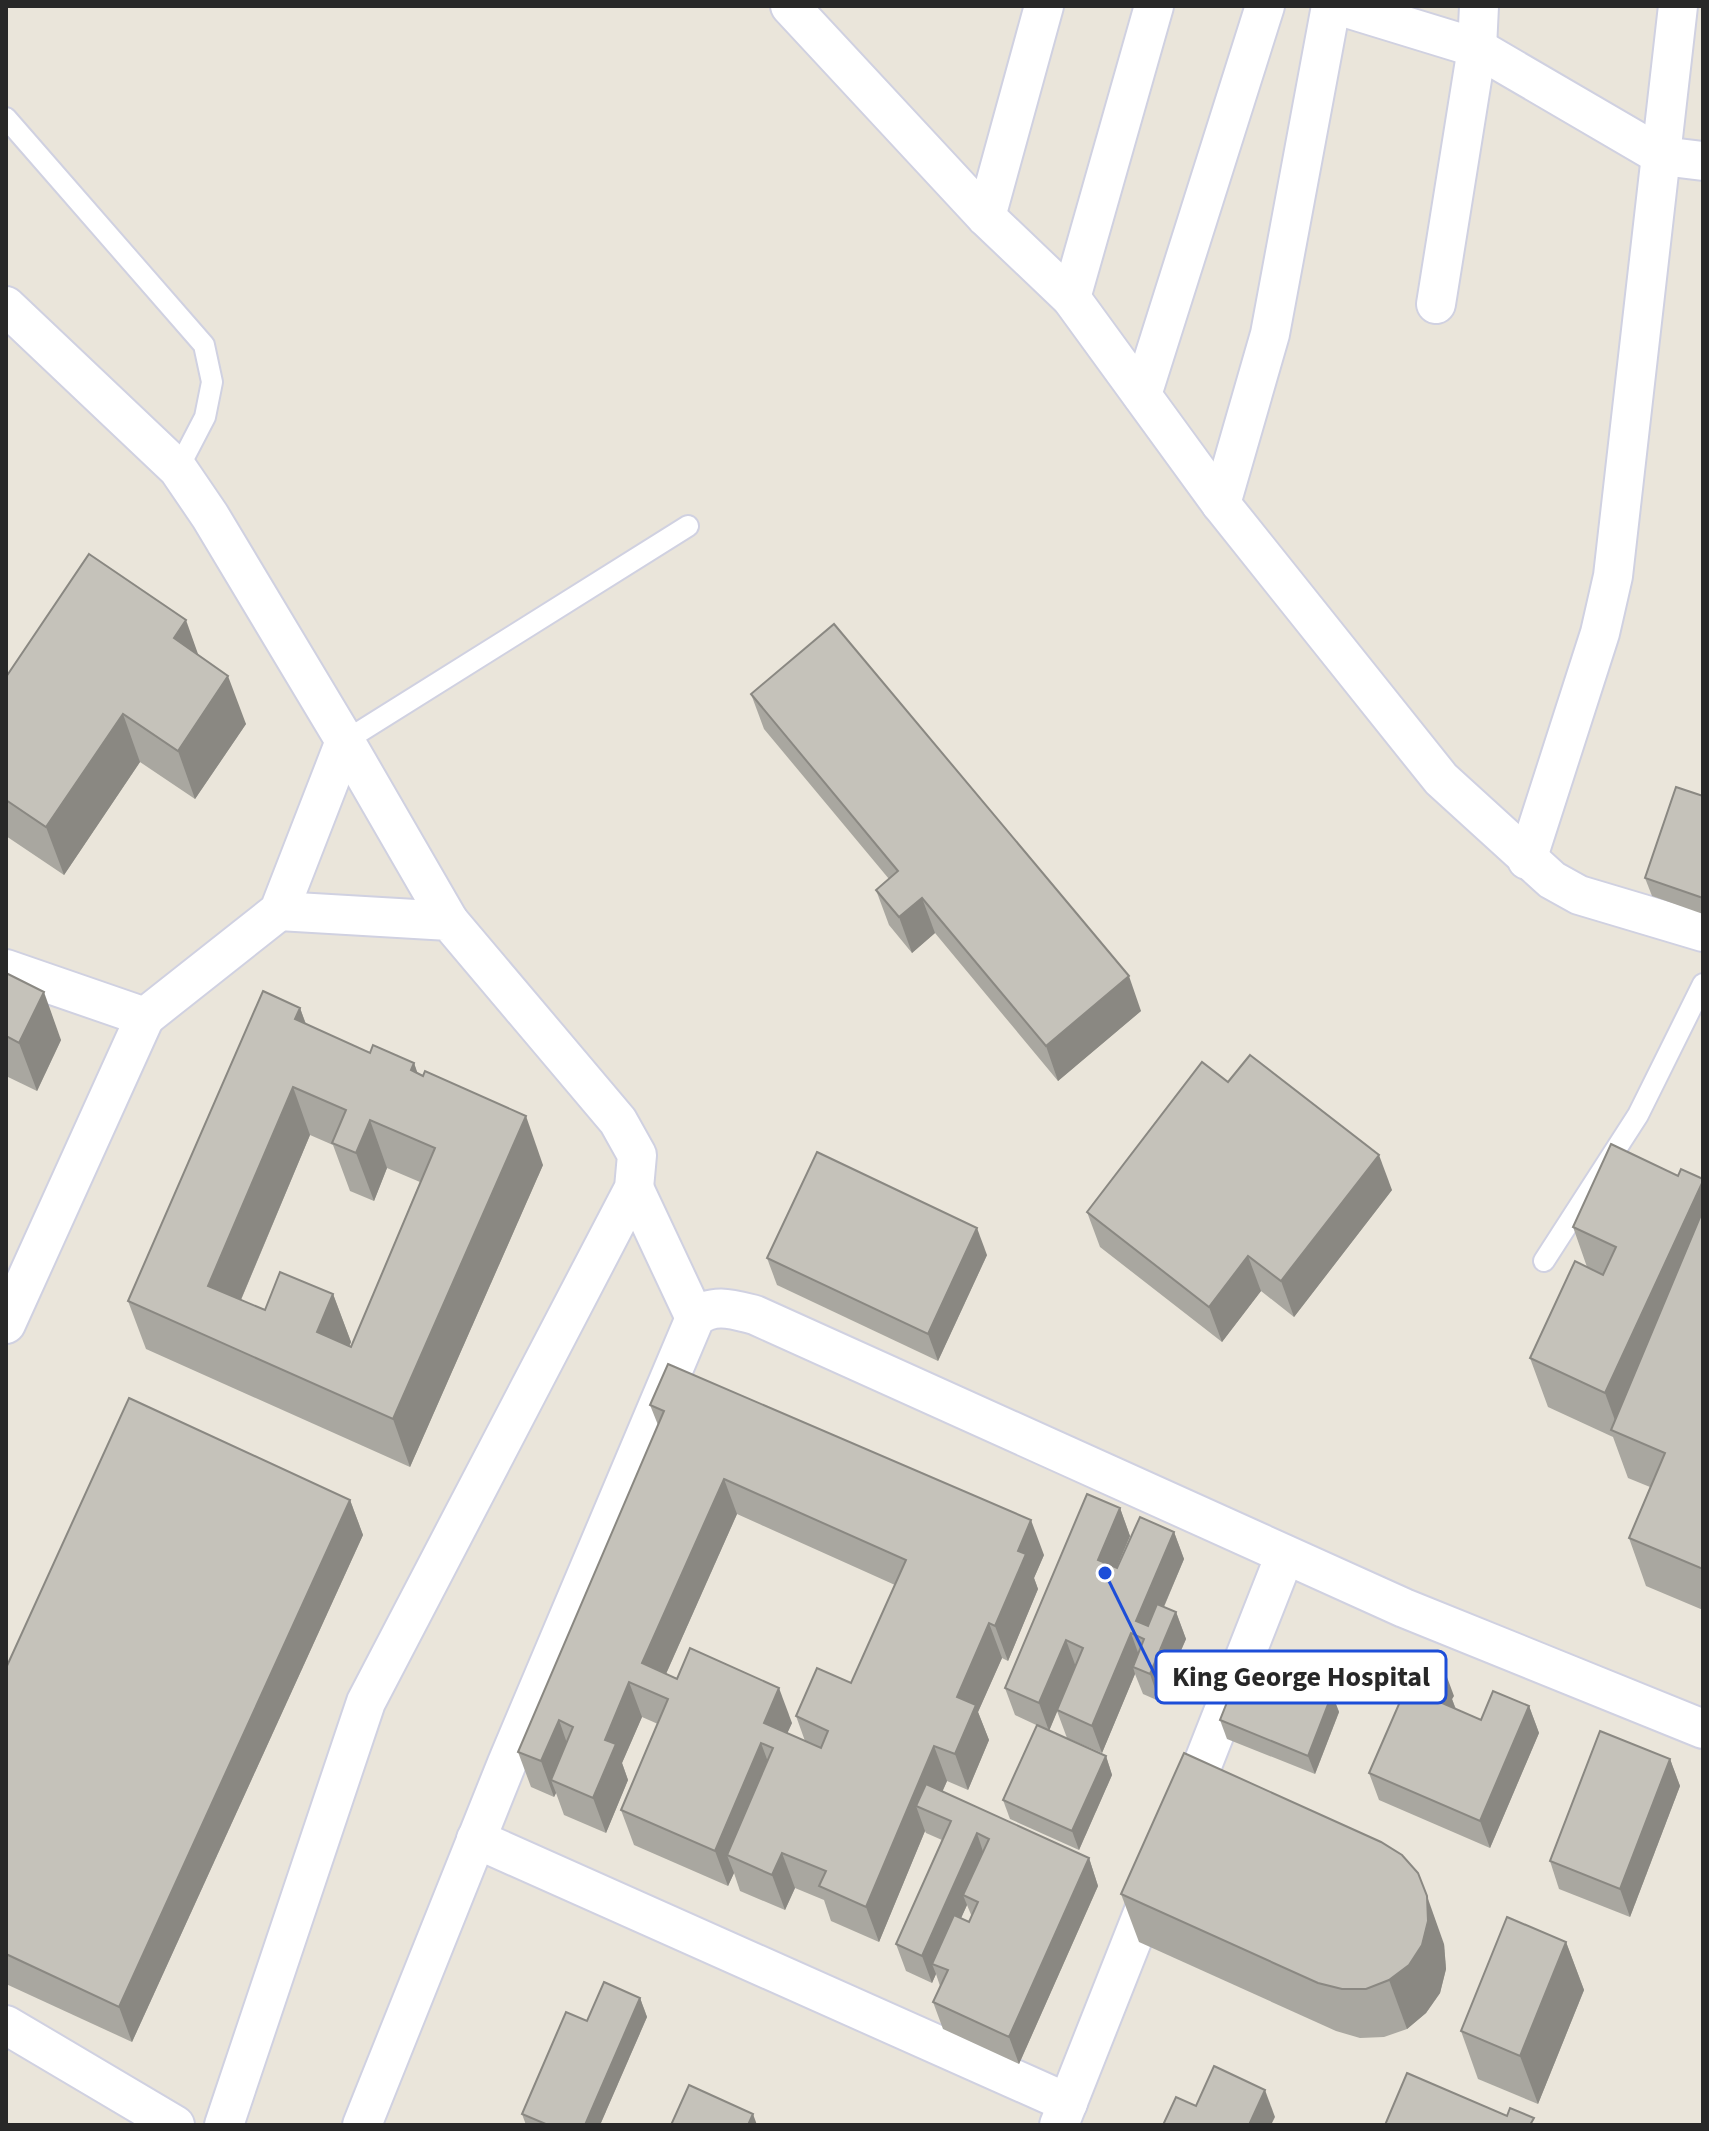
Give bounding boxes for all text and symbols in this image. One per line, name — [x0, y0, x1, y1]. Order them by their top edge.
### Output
callout: King George Hospital — [1156, 1651, 1446, 1703]
text: King George Hospital — [1172, 1657, 1430, 1697]

